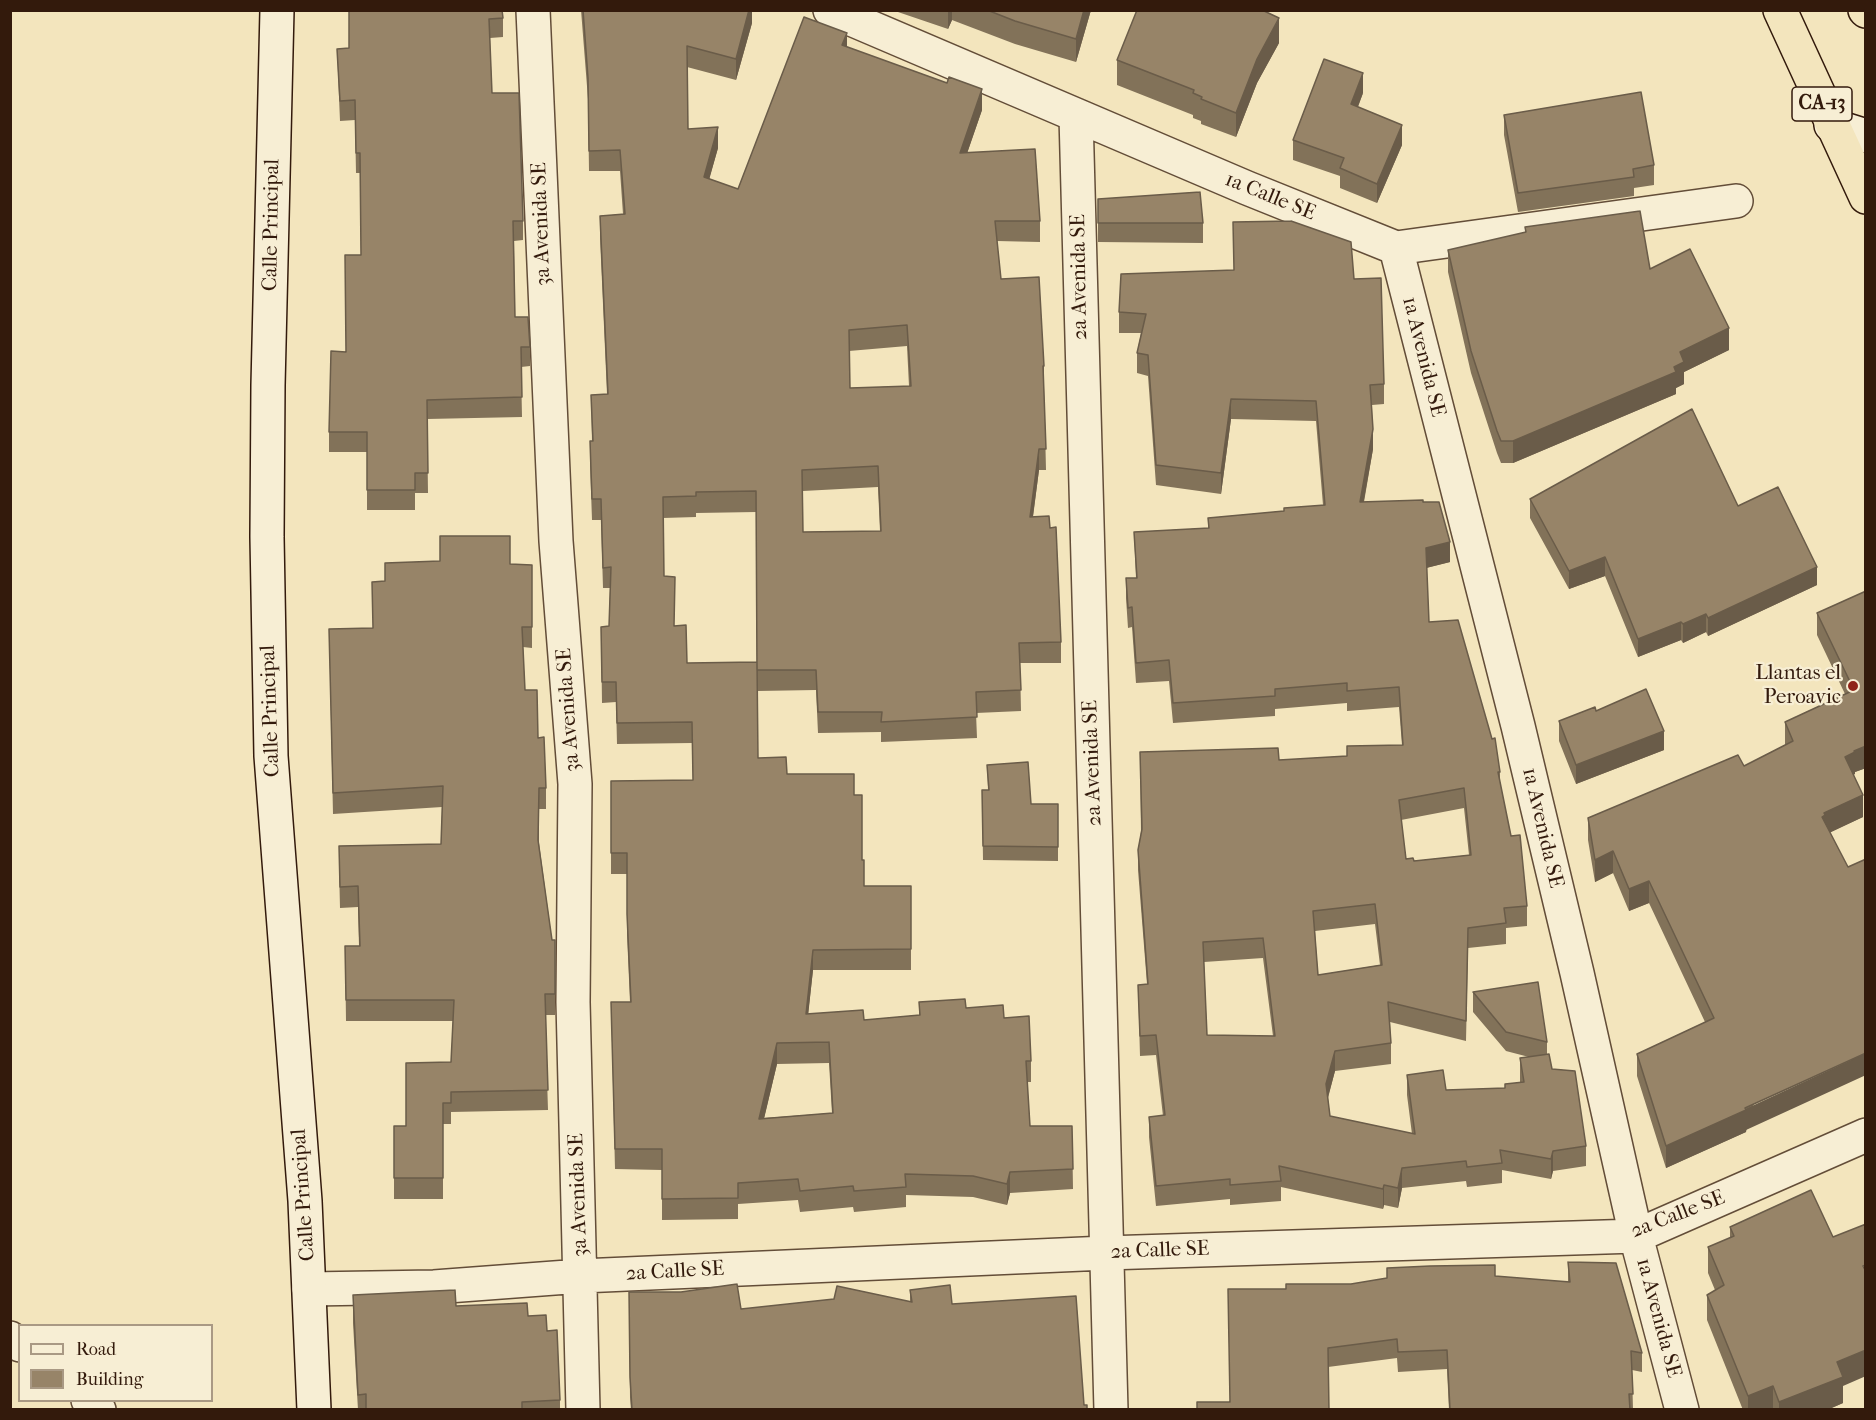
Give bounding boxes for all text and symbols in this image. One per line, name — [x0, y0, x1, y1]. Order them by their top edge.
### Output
road number: CA-13 — [1792, 87, 1852, 121]
street label: Calle Principal — [258, 159, 286, 291]
street label: 3a Avenida SE — [527, 162, 557, 286]
street label: 1a Calle SE — [1221, 167, 1319, 227]
street label: 2a Avenida SE — [1066, 214, 1094, 340]
street label: 1a Avenida SE — [1396, 294, 1450, 420]
street label: Calle Principal — [256, 644, 286, 778]
street label: 3a Avenida SE — [552, 647, 586, 773]
place label: Llantas el Peroavic — [1755, 661, 1841, 711]
marker: Llantas el Peroavic — [1846, 679, 1860, 693]
street label: 2a Avenida SE — [1078, 699, 1108, 827]
street label: 1a Avenida SE — [1516, 765, 1568, 891]
street label: Calle Principal — [287, 1128, 321, 1262]
street label: 3a Avenida SE — [564, 1133, 594, 1257]
street label: 2a Calle SE — [1627, 1186, 1729, 1244]
street label: 2a Calle SE — [1110, 1237, 1210, 1265]
street label: 1a Avenida SE — [1630, 1255, 1686, 1381]
street label: 2a Calle SE — [625, 1257, 725, 1287]
legend — [18, 1324, 213, 1402]
text: Road — [76, 1339, 116, 1360]
text: Building — [76, 1369, 143, 1390]

